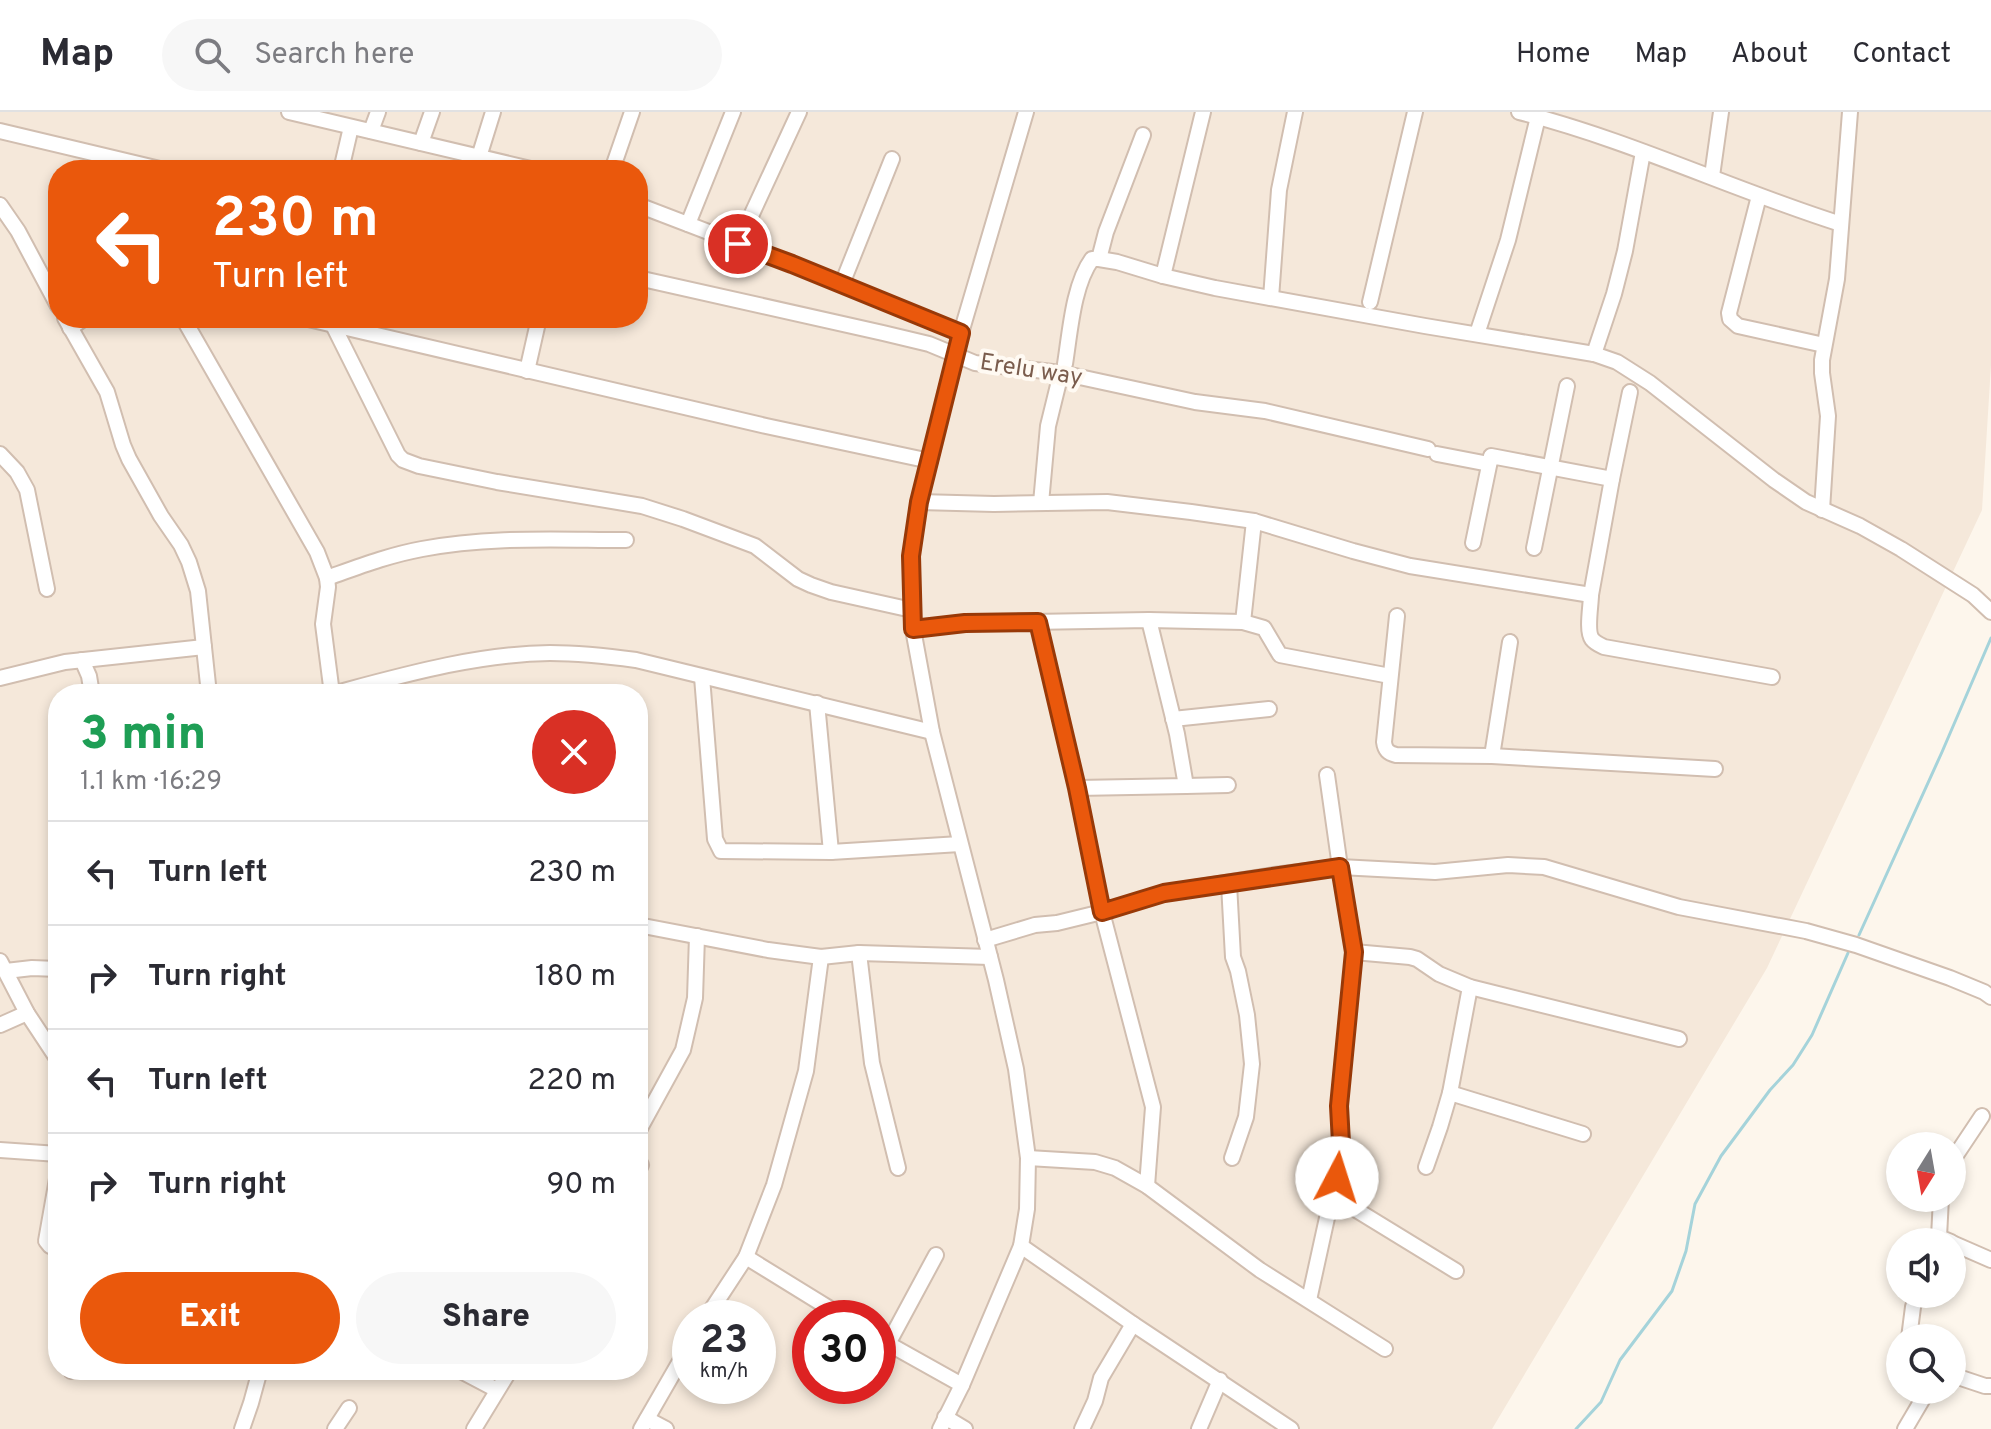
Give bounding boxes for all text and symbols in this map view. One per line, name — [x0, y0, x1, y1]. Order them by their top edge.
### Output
search box — [162, 19, 722, 91]
text: Map — [40, 31, 114, 80]
icon: search — [190, 33, 234, 77]
text: Search here — [254, 37, 414, 74]
text: Home — [1516, 37, 1590, 73]
text: Map — [1634, 37, 1687, 73]
text: About — [1731, 37, 1808, 73]
text: Contact — [1852, 37, 1951, 73]
text: 230 m — [212, 186, 379, 256]
icon: left — [80, 192, 184, 296]
pin — [704, 210, 772, 278]
icon: arrive — [716, 222, 760, 266]
text: Turn left — [212, 255, 349, 301]
street label: Erelu way — [978, 348, 1084, 394]
text: 3 min — [80, 706, 206, 766]
button: close — [532, 710, 616, 794]
text: 1.1 km · 16:29 — [80, 766, 222, 799]
icon: left — [80, 851, 124, 895]
text: Turn left — [148, 855, 268, 892]
text: 230 m — [528, 855, 616, 892]
icon: right — [80, 955, 124, 999]
text: Turn right — [148, 959, 286, 996]
text: 180 m — [535, 959, 616, 996]
icon: left — [80, 1059, 124, 1103]
text: Turn left — [148, 1063, 268, 1100]
text: 220 m — [528, 1063, 616, 1100]
north arrow — [1886, 1132, 1966, 1212]
map controls — [1886, 1132, 1966, 1404]
position arrow — [1295, 1136, 1379, 1220]
icon: right — [80, 1163, 124, 1207]
text: Turn right — [148, 1167, 286, 1204]
text: 90 m — [547, 1167, 616, 1204]
button: sound — [1886, 1228, 1966, 1308]
button: Exit — [80, 1272, 340, 1364]
button: Share — [356, 1272, 616, 1364]
speed limit sign: 30 — [792, 1300, 896, 1404]
text: 23 — [700, 1317, 748, 1367]
button: search — [1886, 1324, 1966, 1404]
text: km/h — [700, 1359, 748, 1385]

